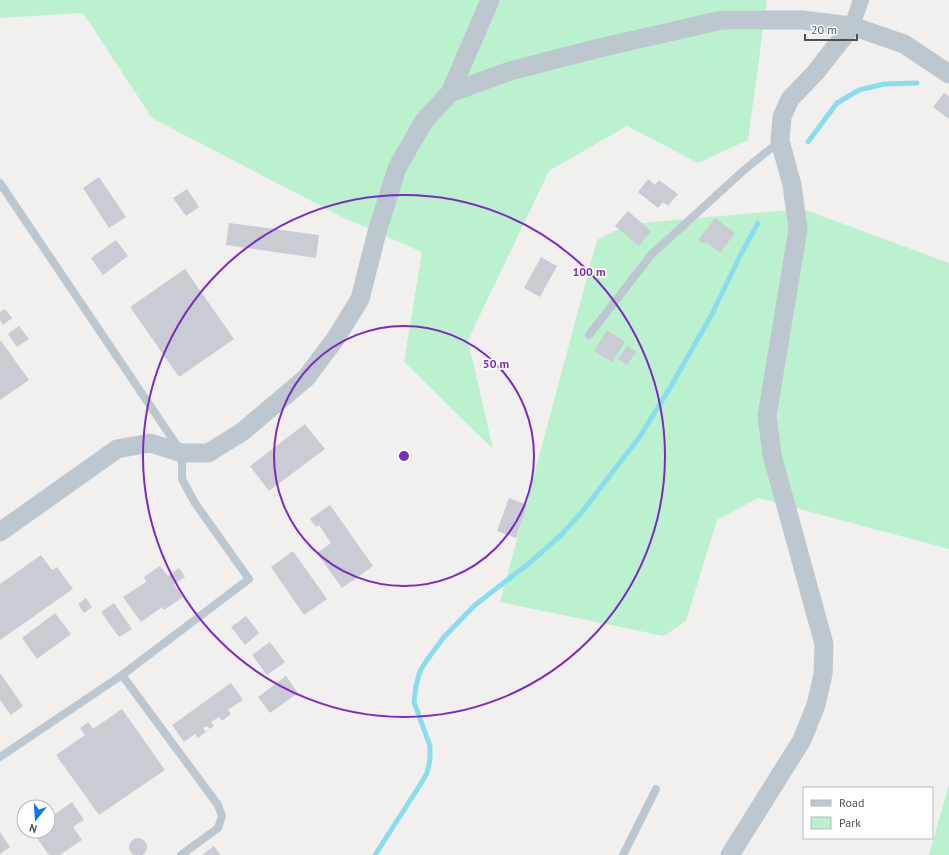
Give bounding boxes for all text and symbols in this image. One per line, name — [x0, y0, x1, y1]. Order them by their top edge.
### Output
scale bar — [805, 16, 857, 42]
text: 20 m — [811, 22, 837, 37]
text: 100 m — [572, 264, 606, 279]
text: 50 m — [483, 356, 509, 371]
centre of rings — [397, 449, 411, 463]
legend — [803, 787, 933, 839]
text: Road — [839, 795, 864, 810]
north arrow — [16, 799, 56, 839]
text: Park — [839, 815, 861, 830]
text: N — [28, 821, 39, 836]

